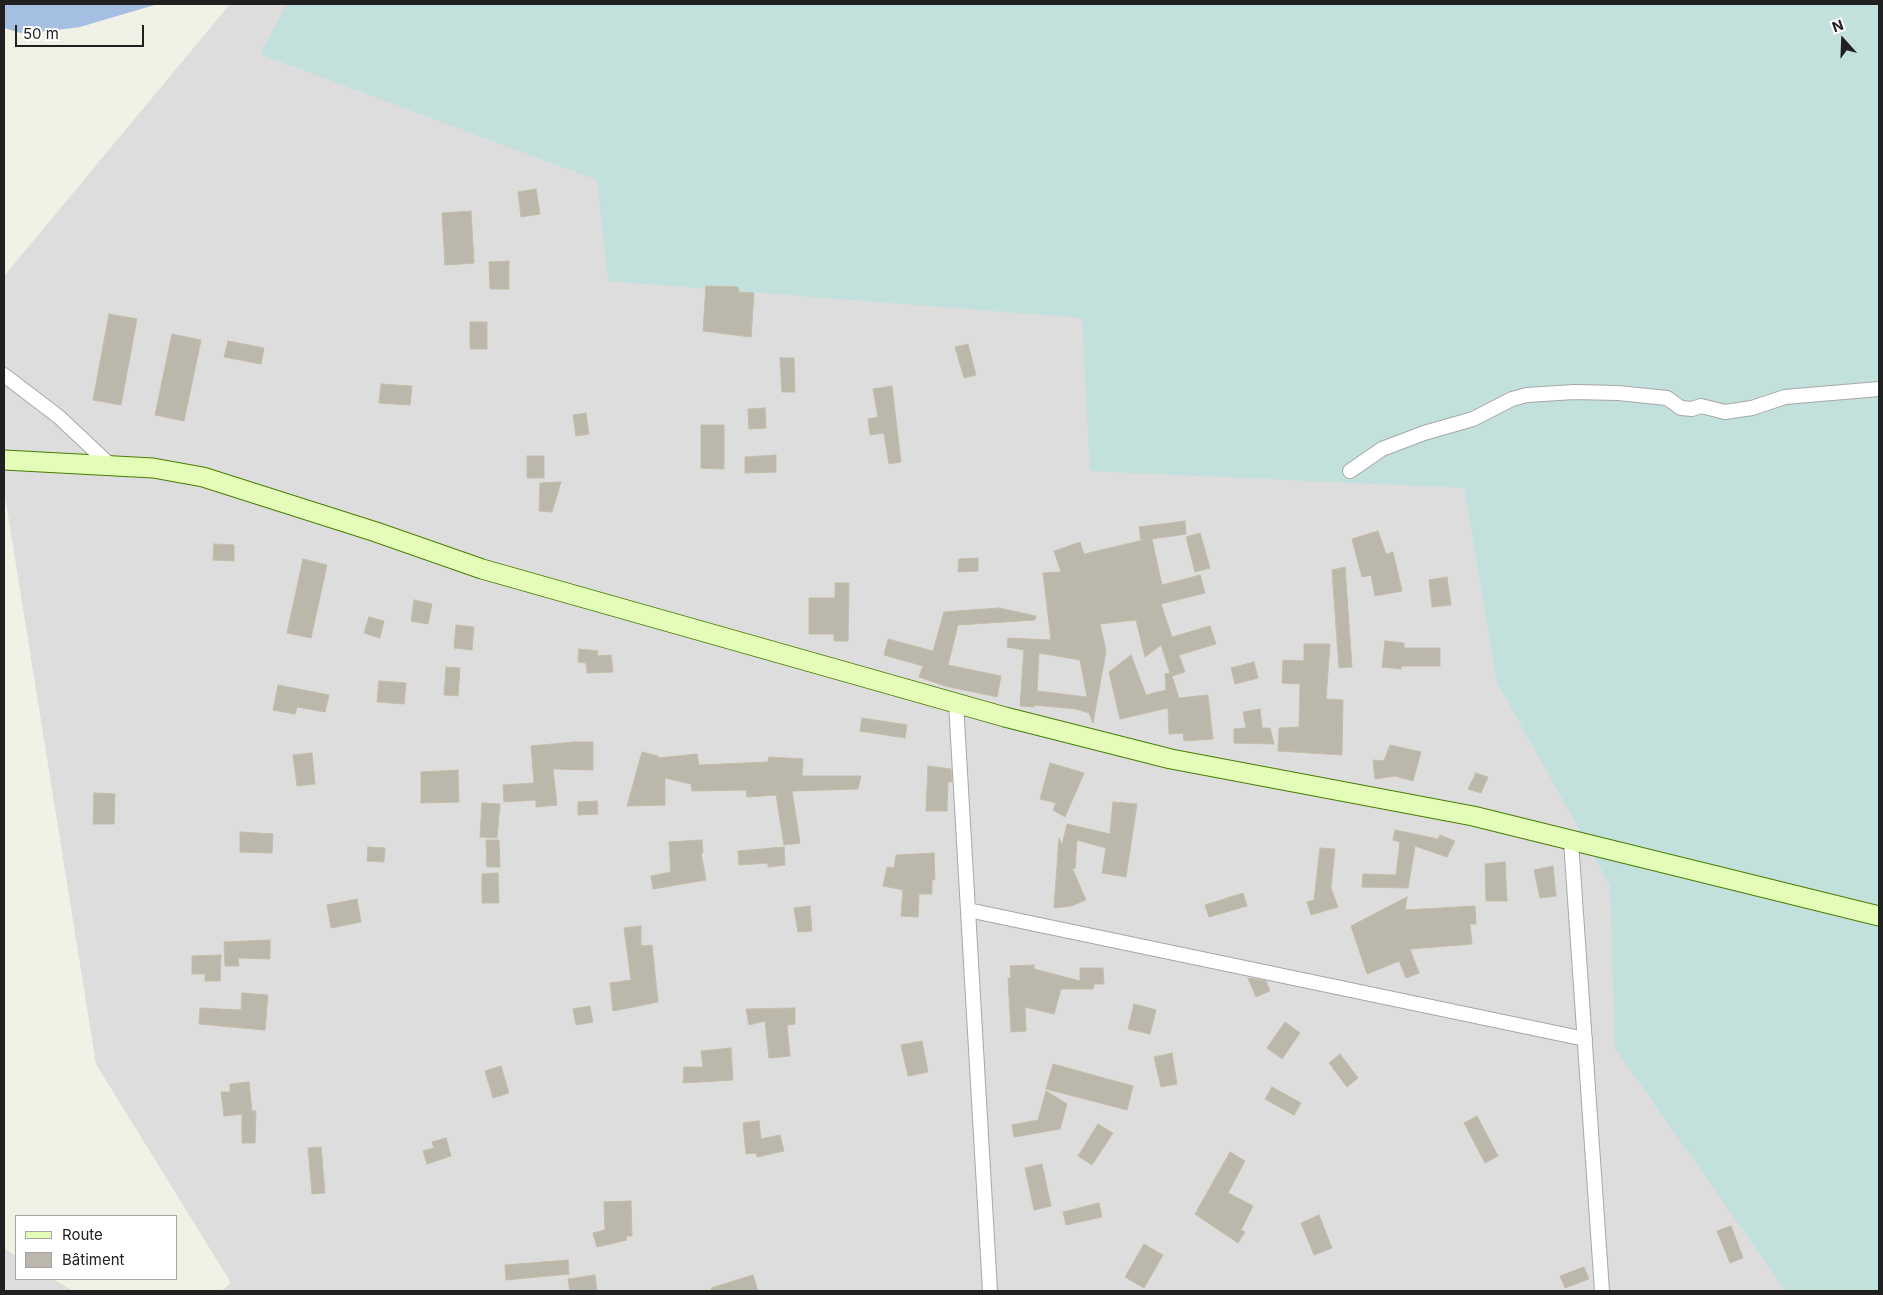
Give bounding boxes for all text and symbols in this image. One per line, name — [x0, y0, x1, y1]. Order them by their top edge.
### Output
scale bar — [18, 15, 146, 47]
north arrow — [1818, 15, 1868, 65]
text: N — [1830, 16, 1846, 35]
text: 50 m — [23, 24, 59, 43]
legend — [15, 1215, 178, 1280]
text: Route — [62, 1225, 103, 1244]
text: Bâtiment — [62, 1250, 124, 1269]

